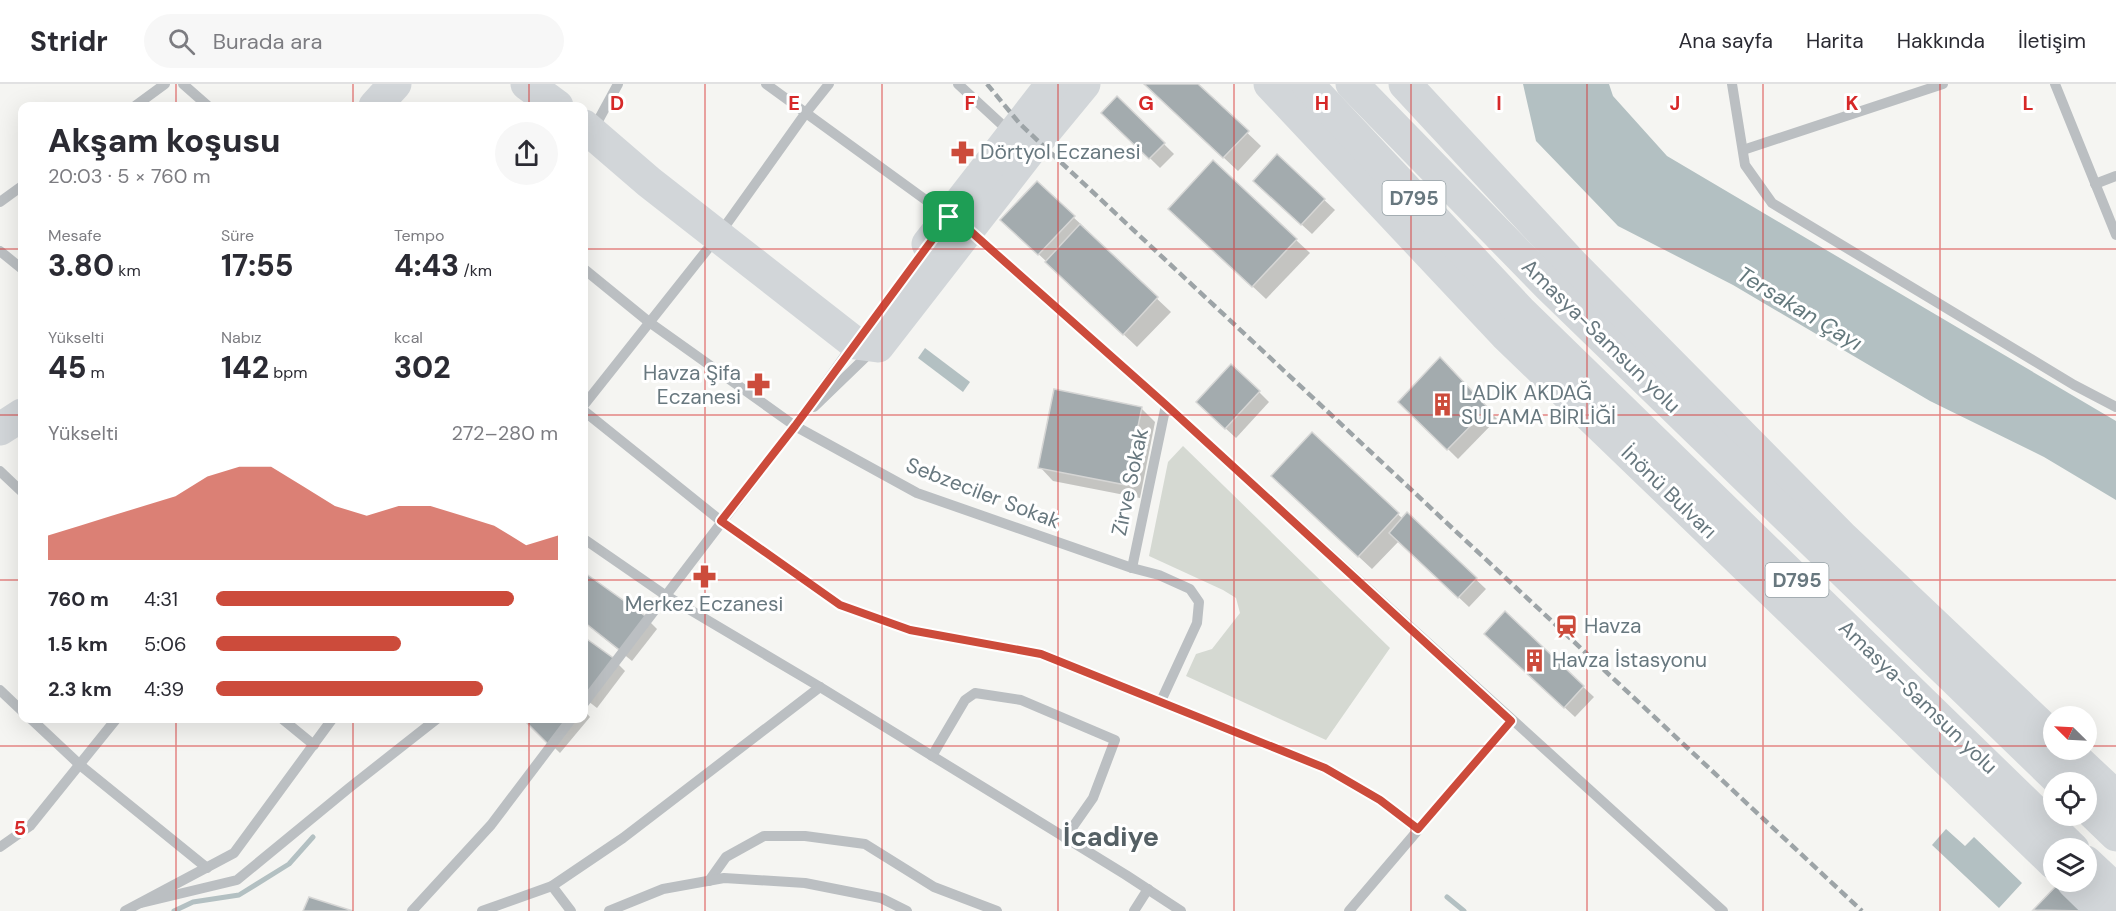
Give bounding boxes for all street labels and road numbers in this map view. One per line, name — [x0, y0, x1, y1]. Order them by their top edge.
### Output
road number: D795 — [1382, 181, 1446, 215]
street label: Amasya-Samsun yolu — [1516, 253, 1686, 419]
street label: Zirve Sokak — [1105, 425, 1155, 538]
street label: İnönü Bulvarı — [1615, 439, 1723, 545]
street label: Sebzeciler Sokak — [902, 451, 1064, 535]
road number: D795 — [1766, 563, 1828, 597]
street label: Amasya-Samsun yolu — [1833, 614, 2003, 780]

